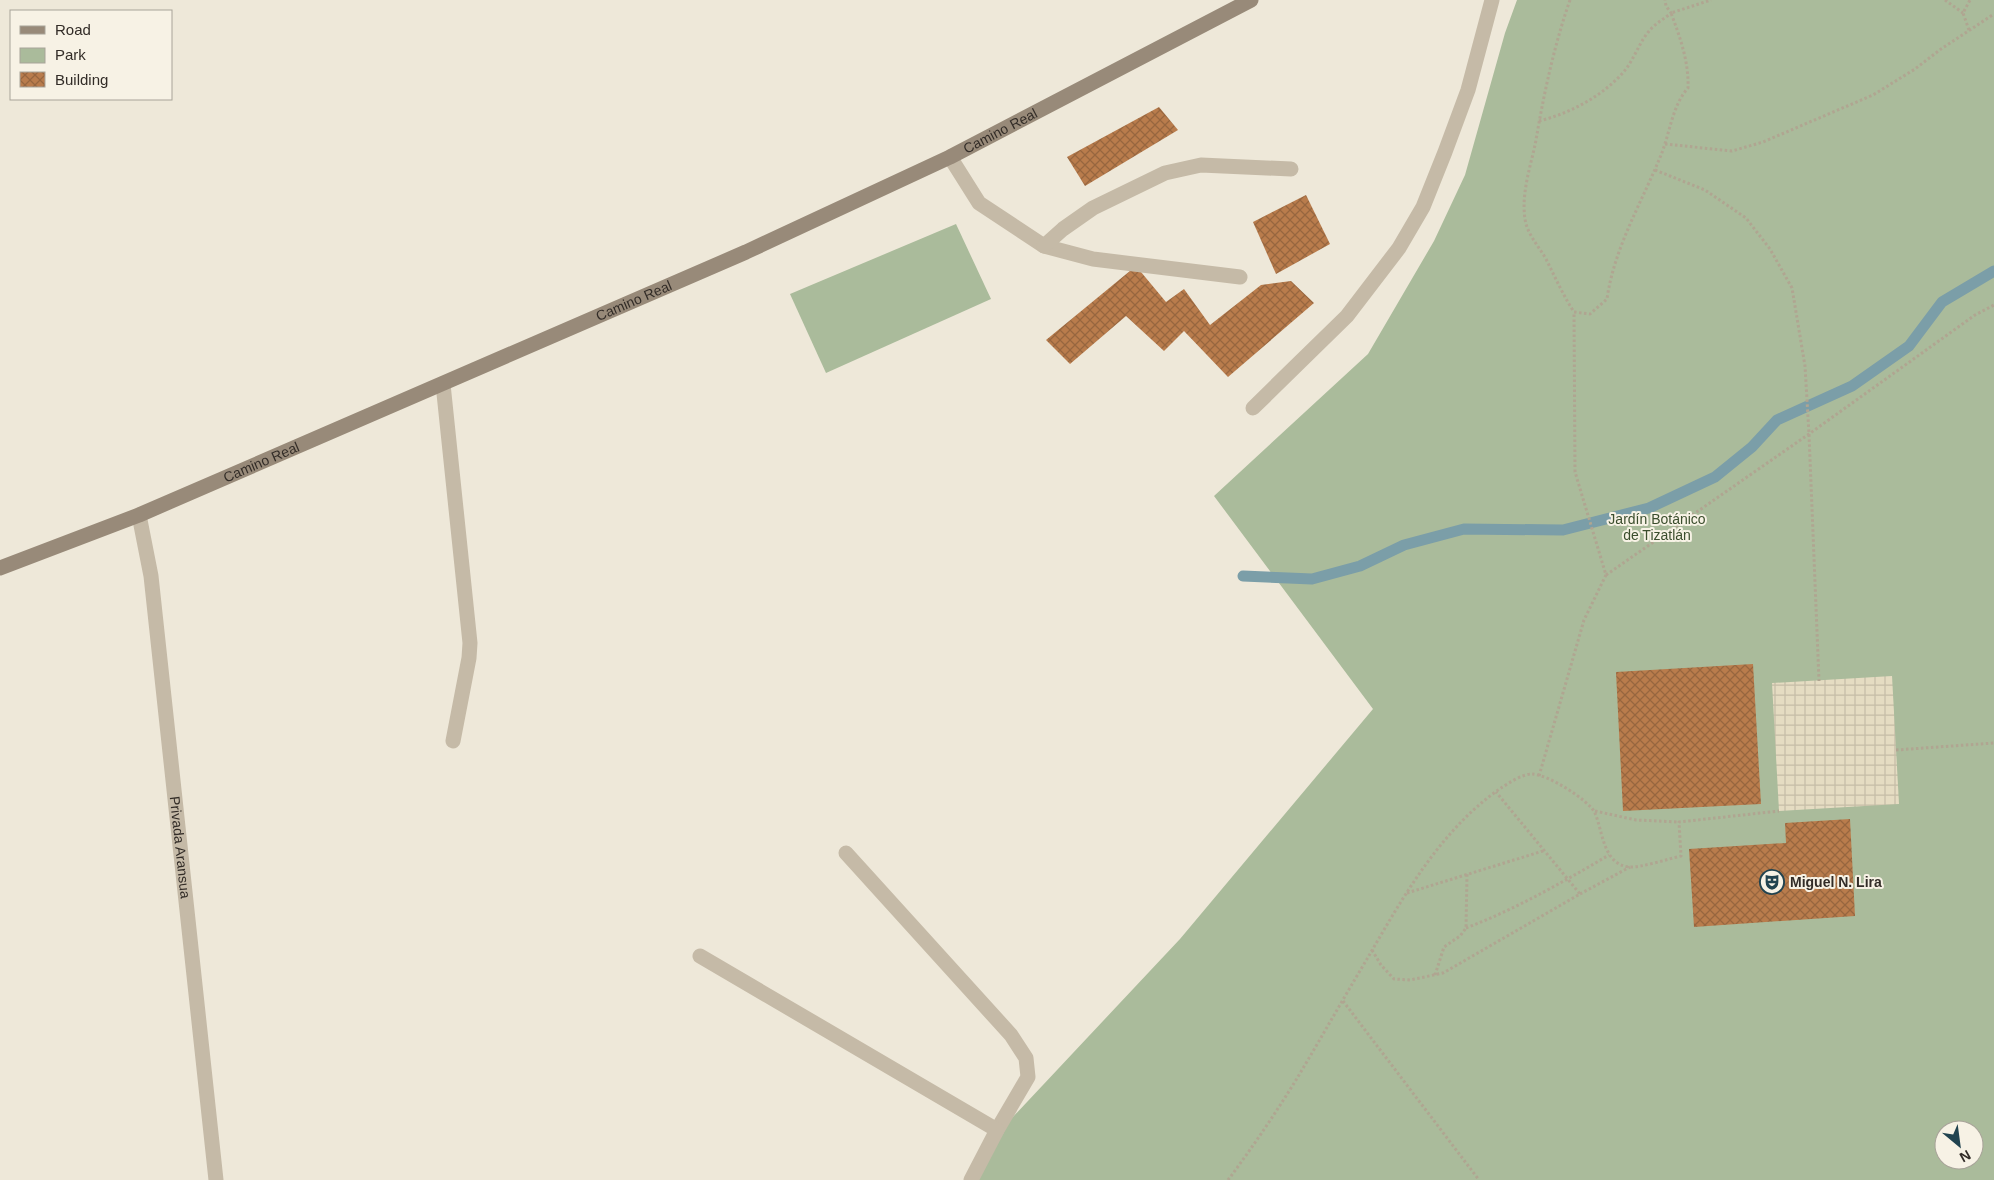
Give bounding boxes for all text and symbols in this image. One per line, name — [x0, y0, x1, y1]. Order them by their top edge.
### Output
legend — [10, 10, 172, 100]
text: Road — [55, 21, 91, 38]
text: Park — [55, 46, 86, 63]
text: Building — [55, 71, 108, 88]
street label: Camino Real — [961, 105, 1040, 157]
street label: Camino Real — [593, 277, 674, 324]
street label: Camino Real — [221, 439, 302, 485]
park label: Jardín Botánico de Tizatlán — [1608, 511, 1706, 543]
street label: Privada Aransua — [167, 795, 194, 899]
theatre icon: Miguel N. Lira — [1759, 869, 1785, 895]
place label: Miguel N. Lira — [1790, 874, 1882, 890]
north arrow — [1934, 1120, 1984, 1170]
text: N — [1957, 1147, 1974, 1166]

